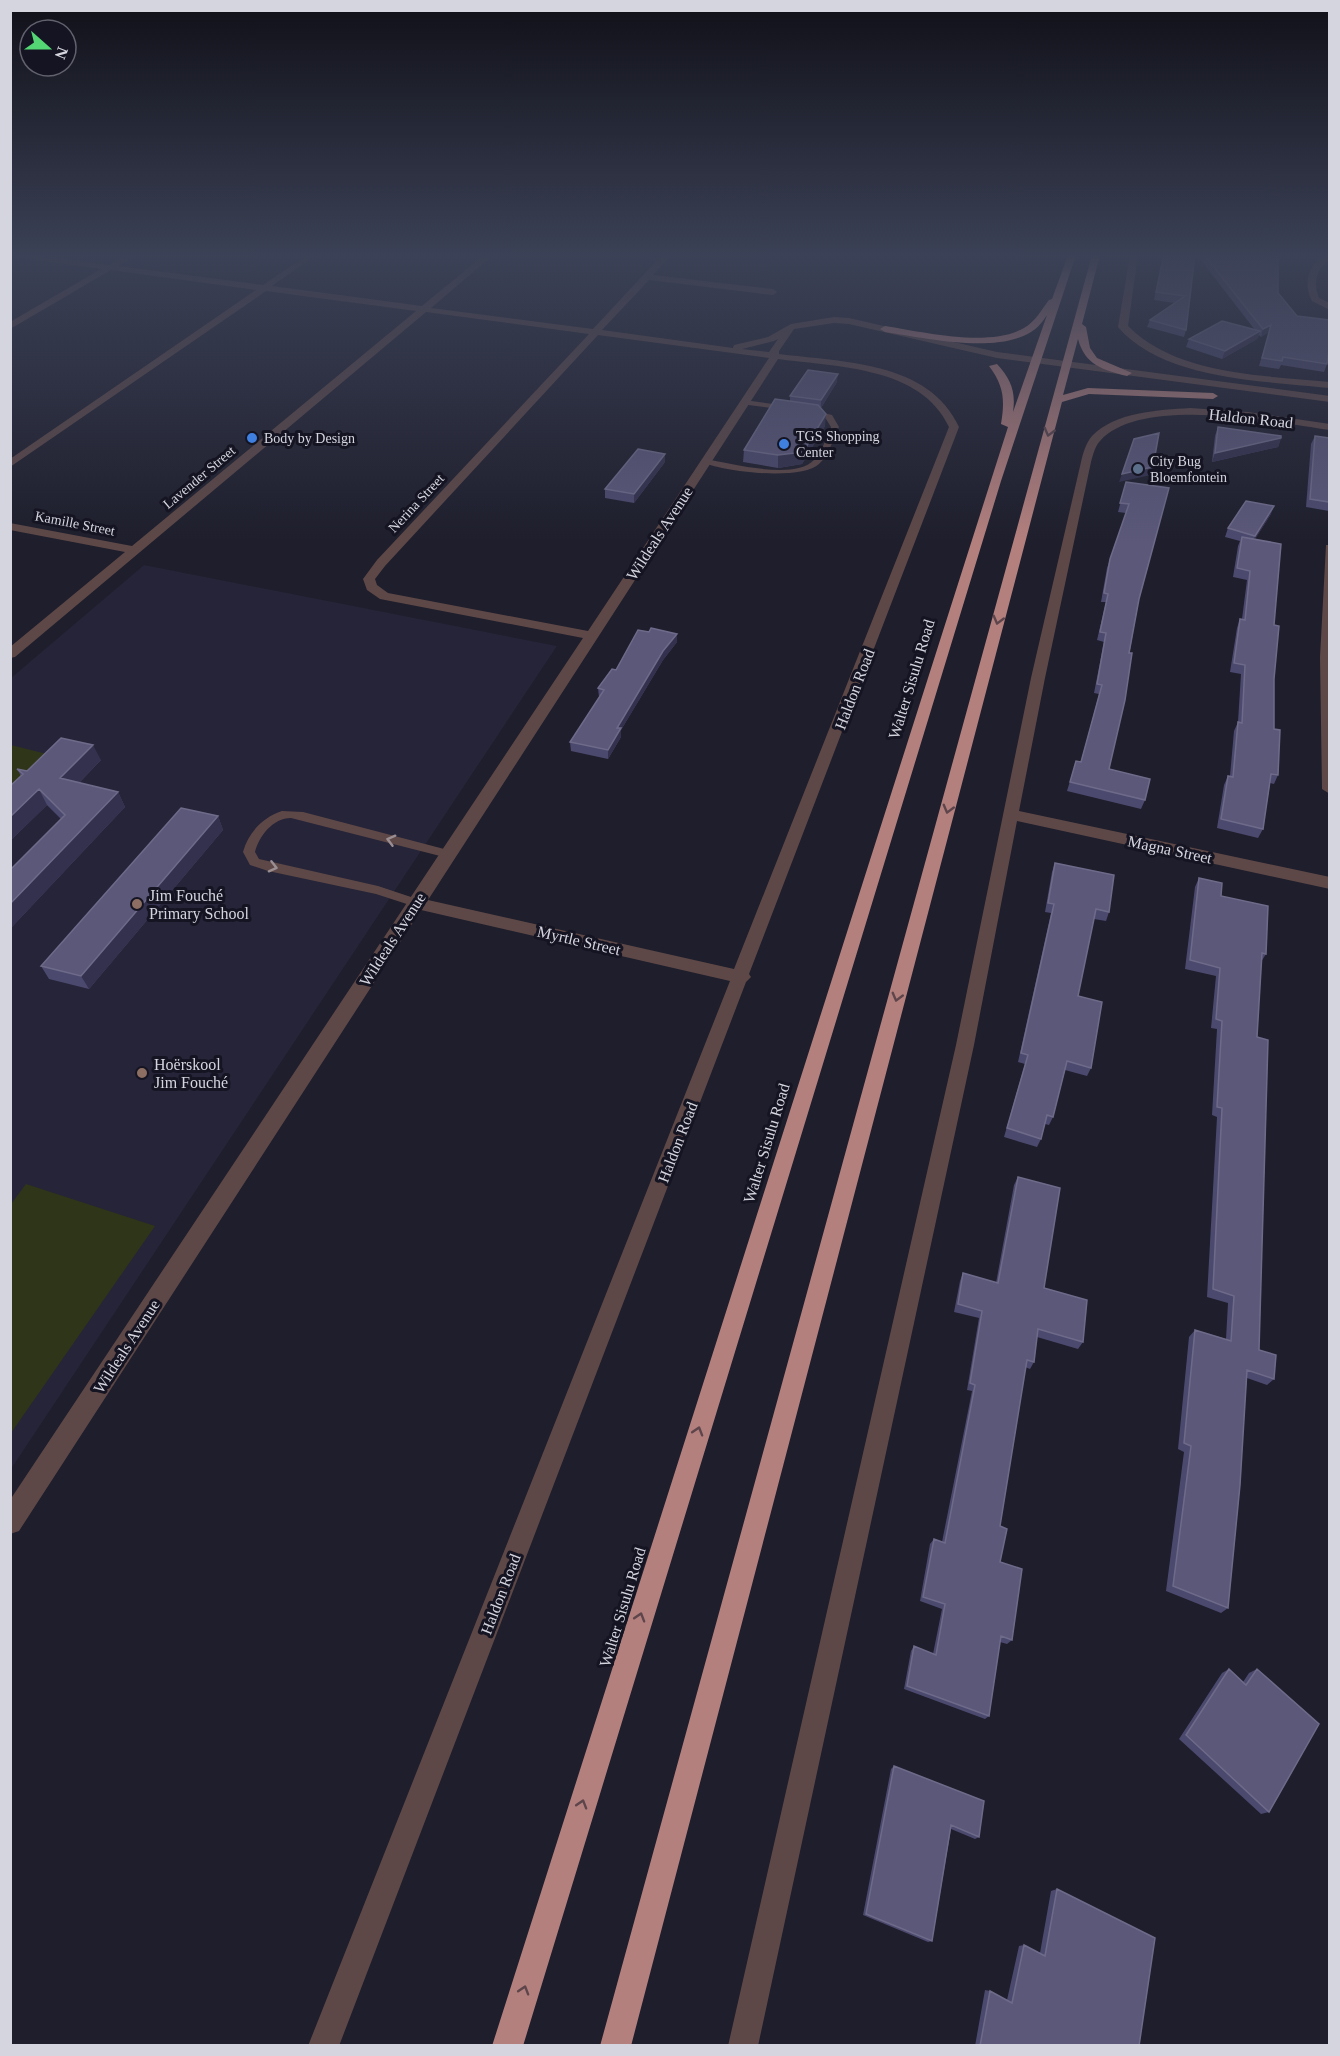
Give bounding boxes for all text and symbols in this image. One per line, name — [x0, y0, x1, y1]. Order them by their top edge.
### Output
north arrow — [18, 18, 78, 78]
text: N — [51, 45, 72, 62]
street label: Haldon Road — [1208, 406, 1294, 431]
one-way arrow — [1044, 426, 1056, 437]
place label: TGS Shopping Center — [796, 429, 880, 460]
marker: Body by Design — [245, 431, 259, 445]
place label: Body by Design — [264, 431, 355, 446]
marker: TGS Shopping Center — [777, 437, 791, 451]
street label: Lavender Street — [160, 443, 238, 512]
place label: City Bug Bloemfontein — [1150, 454, 1227, 485]
marker: City Bug Bloemfontein — [1131, 462, 1145, 476]
street label: Nerina Street — [386, 471, 447, 536]
street label: Wildeals Avenue — [623, 483, 696, 583]
street label: Kamille Street — [34, 508, 116, 539]
one-way arrow — [993, 615, 1006, 625]
street label: Walter Sisulu Road — [885, 617, 938, 741]
street label: Haldon Road — [831, 647, 878, 732]
one-way arrow — [943, 803, 955, 814]
street label: Magna Street — [1126, 832, 1214, 868]
one-way arrow — [386, 834, 396, 847]
one-way arrow — [268, 860, 278, 873]
place label: Jim Fouché Primary School — [149, 887, 250, 923]
street label: Wildeals Avenue — [356, 889, 429, 989]
marker: Jim Fouché Primary School — [130, 897, 144, 911]
street label: Myrtle Street — [535, 923, 623, 959]
one-way arrow — [892, 991, 904, 1002]
place label: Hoërskool Jim Fouché — [154, 1056, 228, 1091]
marker: Hoërskool Jim Fouché — [135, 1066, 149, 1080]
street label: Walter Sisulu Road — [740, 1081, 793, 1205]
street label: Haldon Road — [654, 1100, 701, 1185]
street label: Wildeals Avenue — [90, 1296, 163, 1396]
one-way arrow — [691, 1426, 703, 1437]
street label: Walter Sisulu Road — [596, 1545, 649, 1669]
street label: Haldon Road — [477, 1552, 524, 1637]
one-way arrow — [633, 1612, 645, 1623]
one-way arrow — [575, 1799, 587, 1809]
one-way arrow — [517, 1985, 529, 1996]

